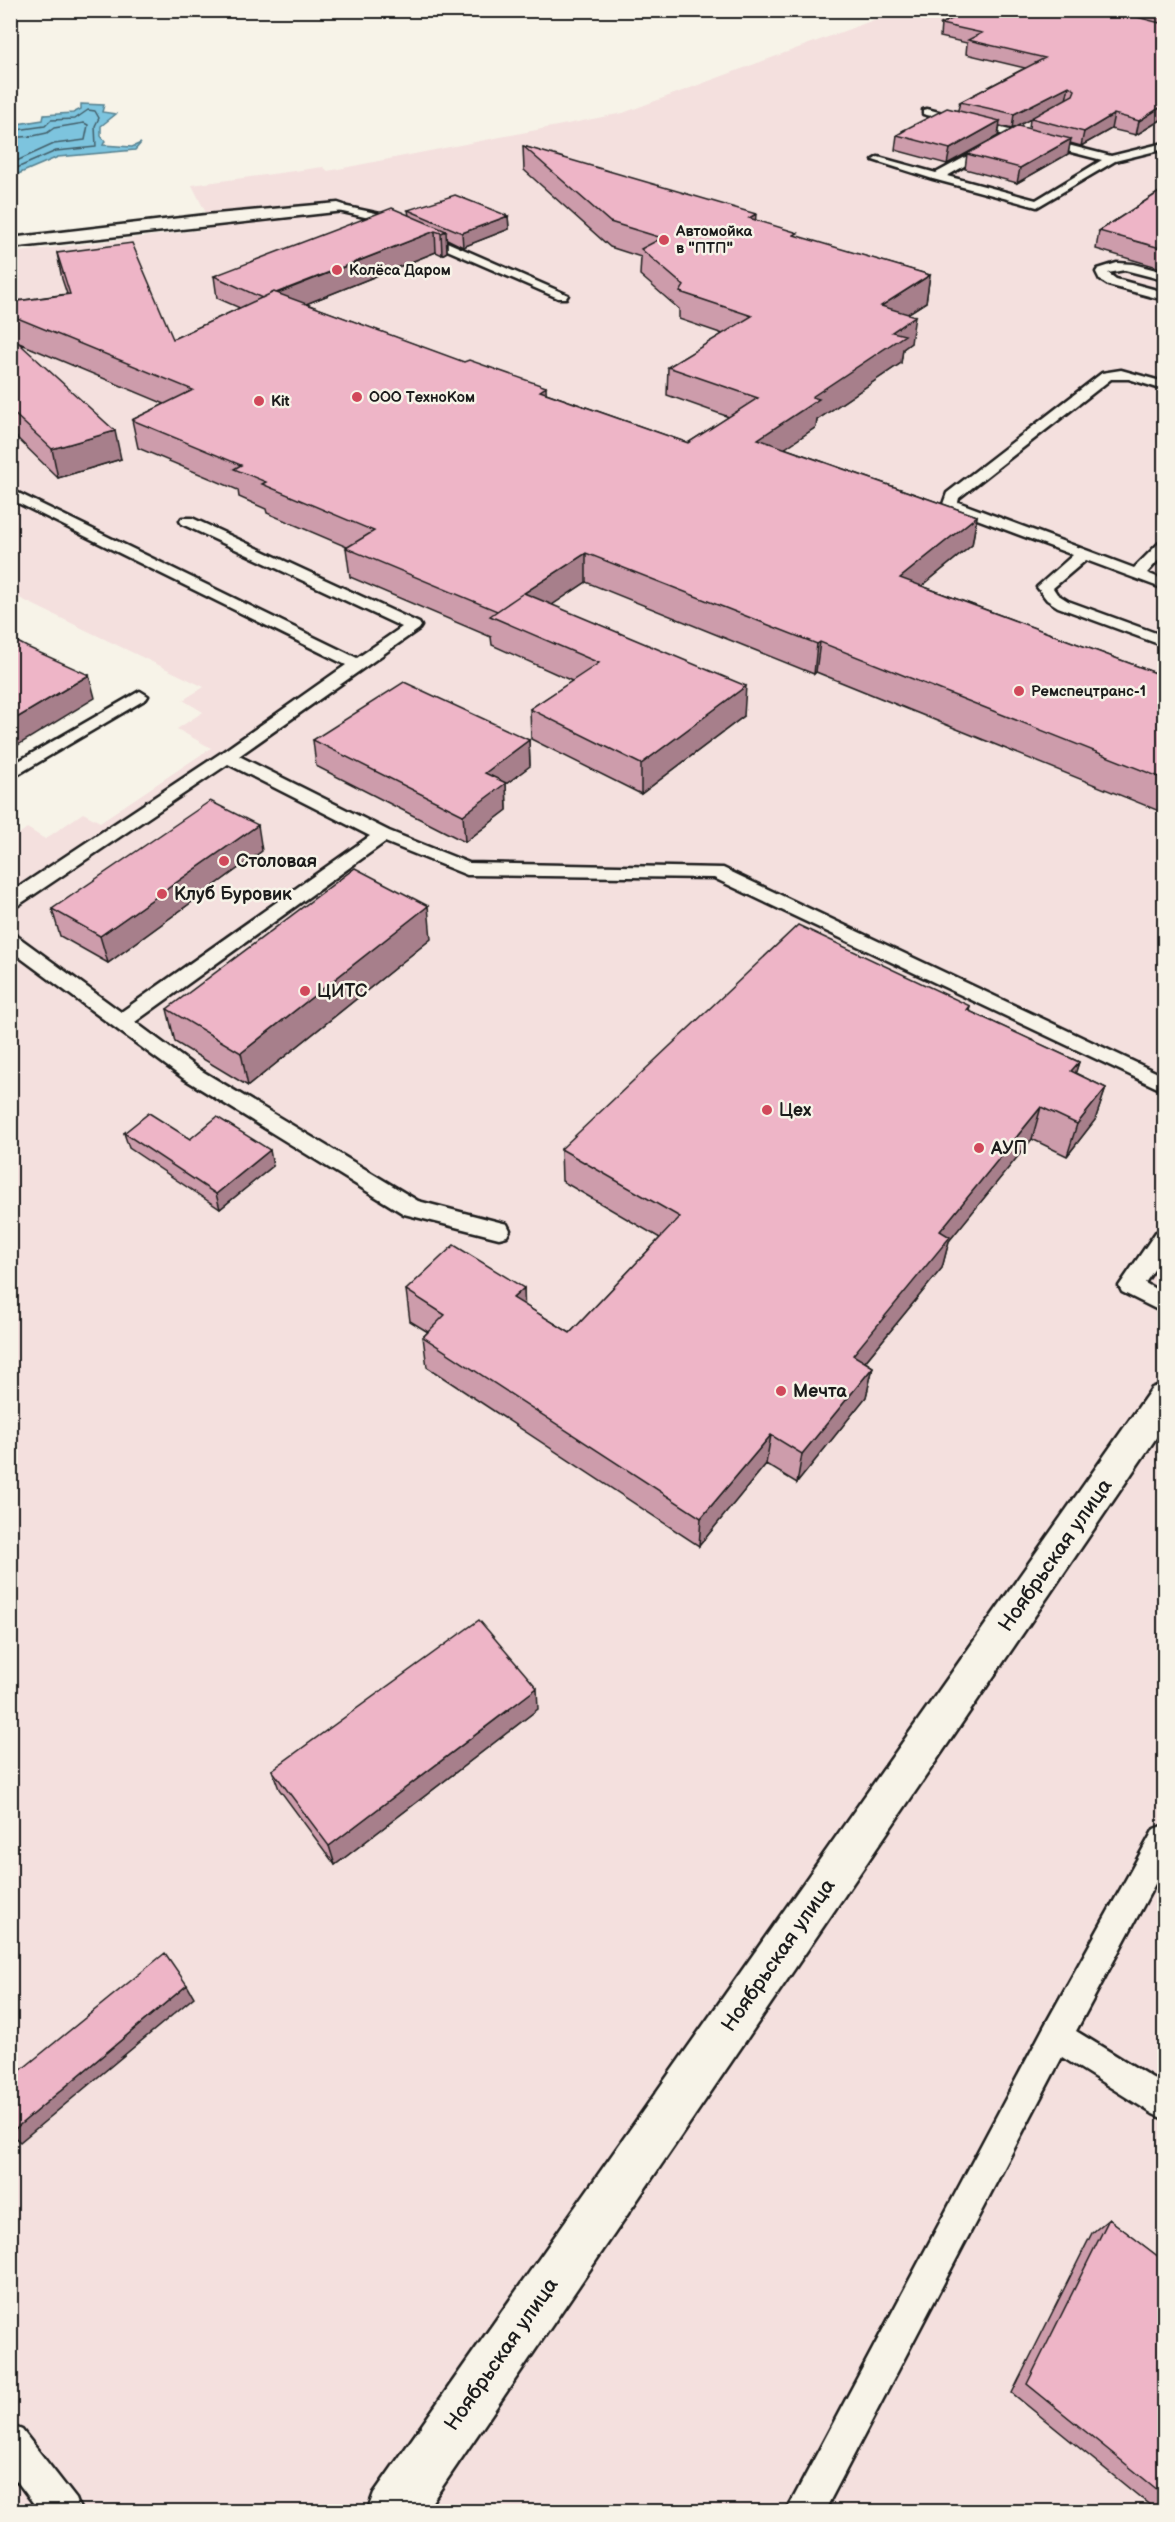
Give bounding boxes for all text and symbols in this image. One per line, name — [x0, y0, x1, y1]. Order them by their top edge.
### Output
place label: Автомойка в "ПТП" — [675, 222, 753, 258]
marker: Автомойка в "ПТП" — [657, 233, 671, 247]
place label: Колёса Даром — [349, 261, 451, 280]
marker: Колёса Даром — [330, 263, 344, 277]
place label: ООО ТехноКом — [369, 388, 475, 407]
marker: ООО ТехноКом — [350, 390, 364, 404]
place label: Kit — [271, 392, 290, 411]
marker: Kit — [252, 394, 266, 408]
place label: Ремспецтранс-1 — [1031, 682, 1146, 701]
marker: Ремспецтранс-1 — [1012, 684, 1026, 698]
place label: Столовая — [236, 851, 317, 872]
marker: Столовая — [217, 854, 231, 868]
place label: Клуб Буровик — [174, 884, 292, 905]
marker: Клуб Буровик — [155, 887, 169, 901]
place label: ЦИТС — [317, 981, 368, 1002]
marker: ЦИТС — [298, 984, 312, 998]
place label: Цех — [779, 1100, 812, 1121]
marker: Цех — [760, 1103, 774, 1117]
place label: АУП — [990, 1138, 1027, 1159]
marker: АУП — [972, 1141, 986, 1155]
place label: Мечта — [793, 1381, 847, 1402]
marker: Мечта — [774, 1384, 788, 1398]
street label: Ноябрьская улица — [993, 1474, 1118, 1637]
street label: Ноябрьская улица — [716, 1874, 841, 2037]
street label: Ноябрьская улица — [439, 2273, 564, 2436]

